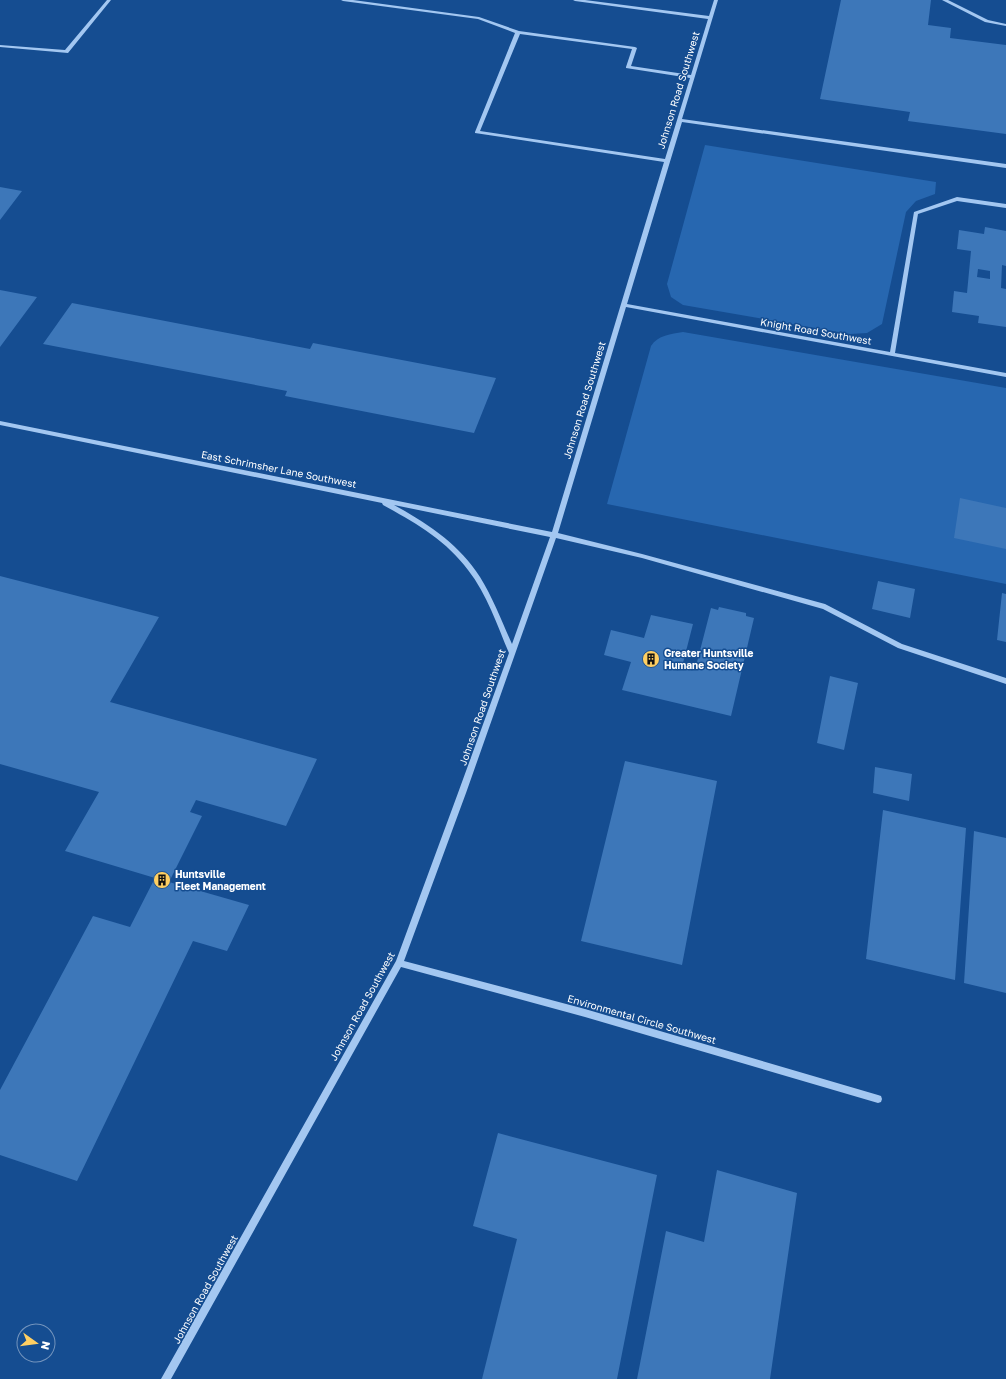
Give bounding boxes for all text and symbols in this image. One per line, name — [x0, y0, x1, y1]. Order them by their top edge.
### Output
street label: Johnson Road Southwest — [654, 30, 702, 150]
street label: Knight Road Southwest — [759, 315, 873, 347]
street label: Johnson Road Southwest — [560, 340, 608, 460]
street label: East Schrimsher Lane Southwest — [200, 448, 358, 490]
street label: Johnson Road Southwest — [456, 647, 508, 767]
place label: Greater Huntsville Humane Society — [664, 647, 754, 671]
building icon: Greater Huntsville Humane Society — [641, 649, 661, 669]
place label: Huntsville Fleet Management — [175, 868, 266, 892]
building icon: Huntsville Fleet Management — [152, 870, 172, 890]
street label: Johnson Road Southwest — [327, 950, 397, 1062]
street label: Environmental Circle Southwest — [566, 992, 718, 1046]
street label: Johnson Road Southwest — [170, 1233, 240, 1345]
north arrow — [16, 1323, 56, 1363]
text: N — [39, 1340, 54, 1351]

